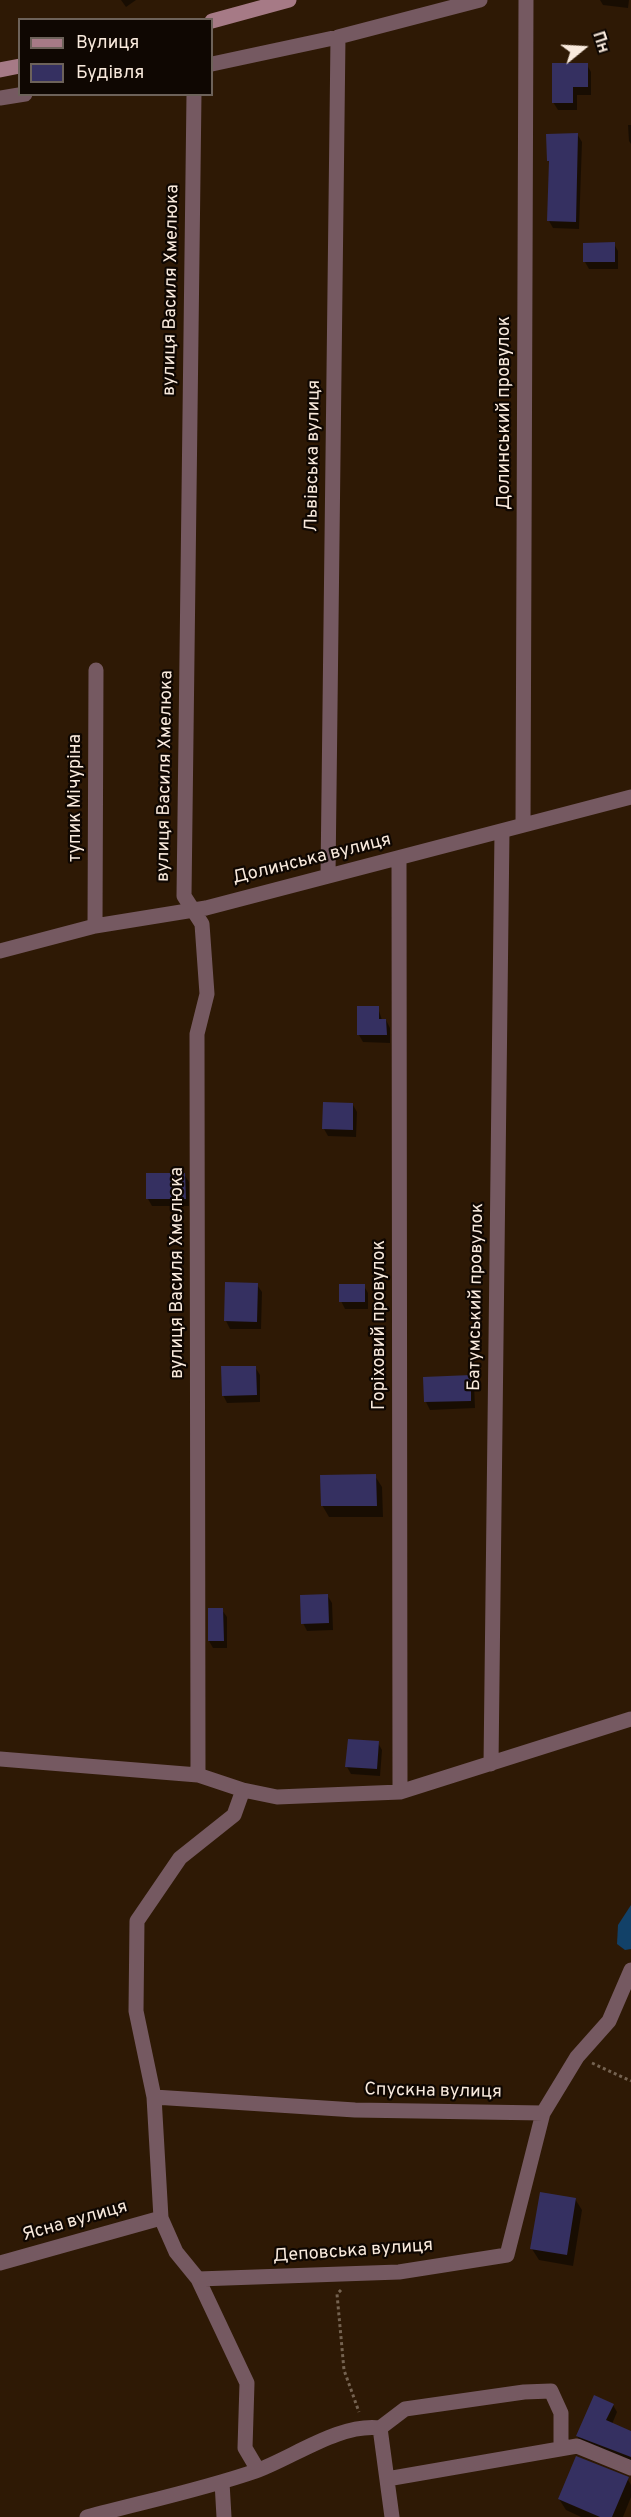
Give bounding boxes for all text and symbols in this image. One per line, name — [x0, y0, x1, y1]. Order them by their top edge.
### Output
legend — [18, 18, 213, 96]
north arrow — [553, 18, 613, 78]
text: Пн — [587, 29, 613, 56]
text: Вулиця — [76, 32, 139, 55]
text: Будівля — [76, 62, 144, 85]
street label: вулиця Василя Хмелюка — [159, 184, 185, 396]
street label: Долинський провулок — [494, 316, 516, 510]
street label: Львівська вулиця — [302, 380, 326, 532]
street label: вулиця Василя Хмелюка — [153, 670, 179, 882]
street label: тупик Мічуріна — [65, 734, 87, 862]
street label: Долинська вулиця — [231, 830, 393, 890]
street label: вулиця Василя Хмелюка — [167, 1167, 189, 1379]
street label: Батумський провулок — [465, 1203, 489, 1391]
street label: Горіховий провулок — [369, 1240, 391, 1410]
street label: Спускна вулиця — [364, 2080, 502, 2104]
street label: Ясна вулиця — [20, 2197, 130, 2247]
street label: Деповська вулиця — [272, 2236, 434, 2268]

